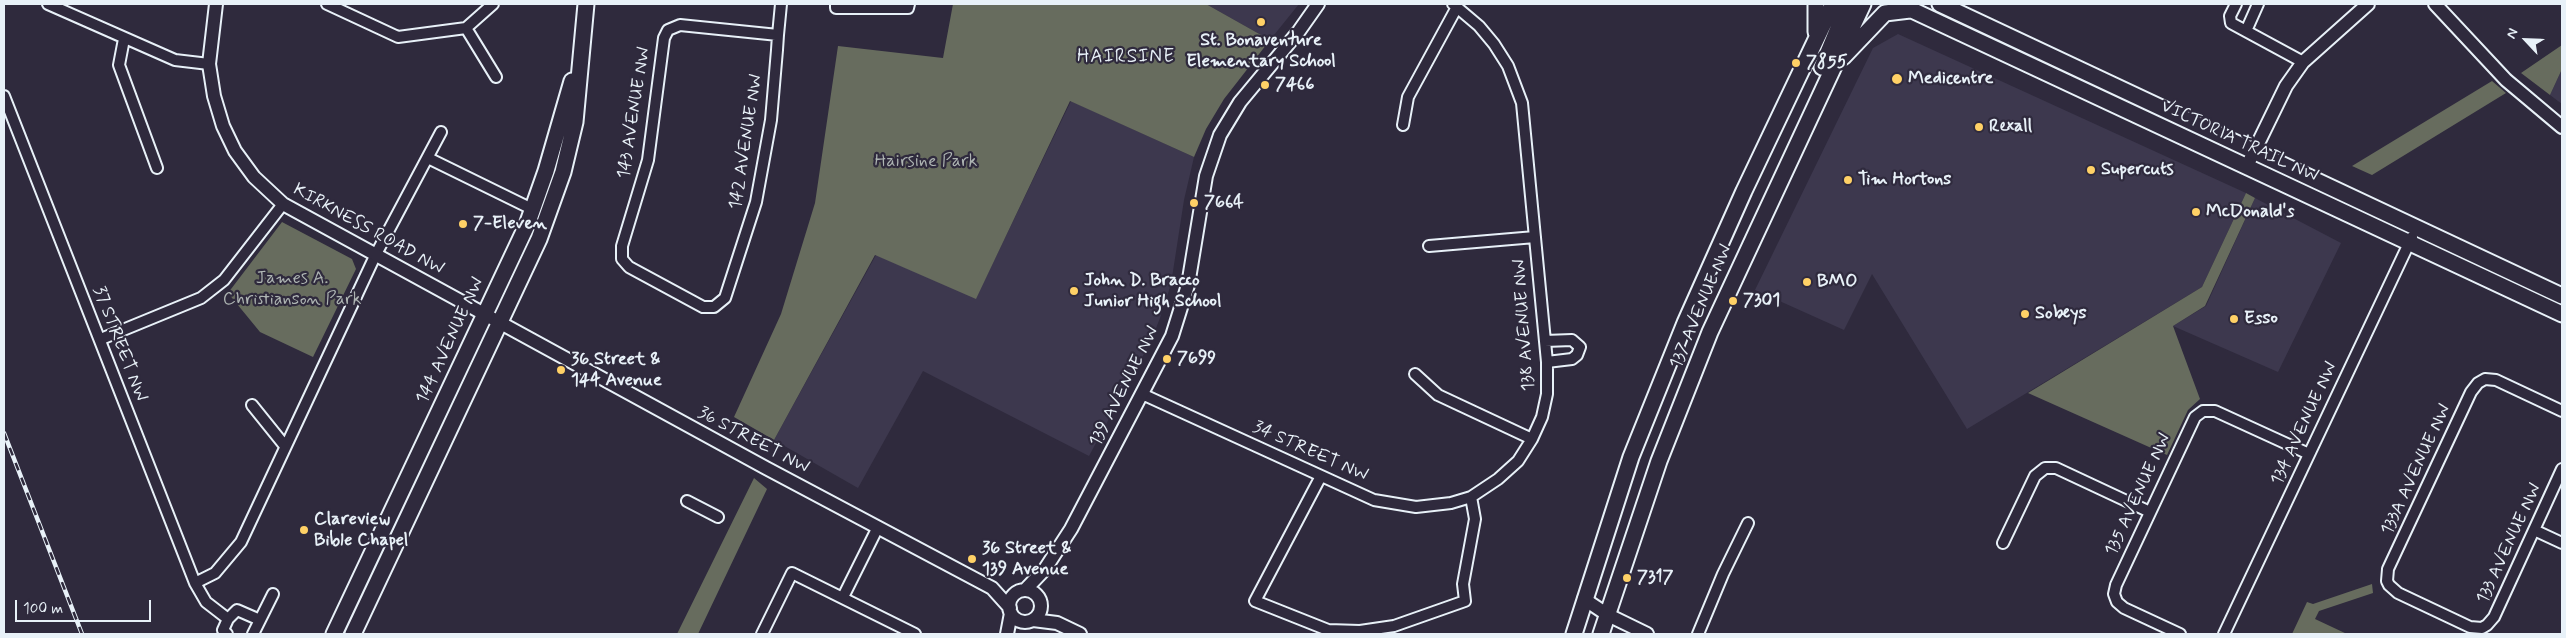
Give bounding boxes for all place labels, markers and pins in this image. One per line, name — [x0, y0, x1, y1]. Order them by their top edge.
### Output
marker: St. Bonaventure Elementary School — [1255, 16, 1267, 28]
place label: St. Bonaventure Elementary School — [1186, 30, 1336, 72]
place label: 7855 — [1806, 52, 1848, 74]
marker: 7855 — [1790, 57, 1802, 69]
place label: Medicentre — [1908, 68, 1993, 90]
marker: Medicentre — [1890, 72, 1904, 86]
place label: 7466 — [1275, 74, 1315, 96]
marker: 7466 — [1259, 79, 1271, 91]
place label: Rexall — [1989, 116, 2032, 138]
marker: Rexall — [1973, 121, 1985, 133]
place label: Supercuts — [2101, 159, 2174, 181]
marker: Supercuts — [2085, 164, 2097, 176]
place label: Tim Hortons — [1858, 169, 1951, 191]
marker: Tim Hortons — [1842, 174, 1854, 186]
place label: 7664 — [1204, 192, 1244, 214]
marker: 7664 — [1188, 197, 1200, 209]
place label: McDonald's — [2206, 201, 2294, 223]
marker: McDonald's — [2190, 206, 2202, 218]
place label: 7-Eleven — [473, 213, 547, 235]
marker: 7-Eleven — [457, 218, 469, 230]
place label: John D. Bracco Junior High School — [1084, 270, 1221, 312]
place label: BMO — [1817, 271, 1857, 293]
marker: BMO — [1801, 276, 1813, 288]
marker: John D. Bracco Junior High School — [1068, 285, 1080, 297]
place label: 7301 — [1743, 290, 1780, 312]
marker: 7301 — [1727, 295, 1739, 307]
place label: Sobeys — [2035, 303, 2087, 325]
marker: Sobeys — [2019, 308, 2031, 320]
place label: Esso — [2244, 308, 2278, 330]
marker: Esso — [2228, 313, 2240, 325]
place label: 7699 — [1177, 348, 1216, 370]
place label: 36 Street & 144 Avenue — [571, 349, 662, 392]
marker: 7699 — [1161, 353, 1173, 365]
marker: 36 Street & 144 Avenue — [555, 364, 567, 376]
place label: Clareview Bible Chapel — [314, 509, 408, 552]
marker: Clareview Bible Chapel — [298, 524, 310, 536]
place label: 36 Street & 139 Avenue — [982, 538, 1072, 580]
marker: 36 Street & 139 Avenue — [966, 553, 978, 565]
place label: 7317 — [1637, 567, 1673, 589]
marker: 7317 — [1621, 572, 1633, 584]

